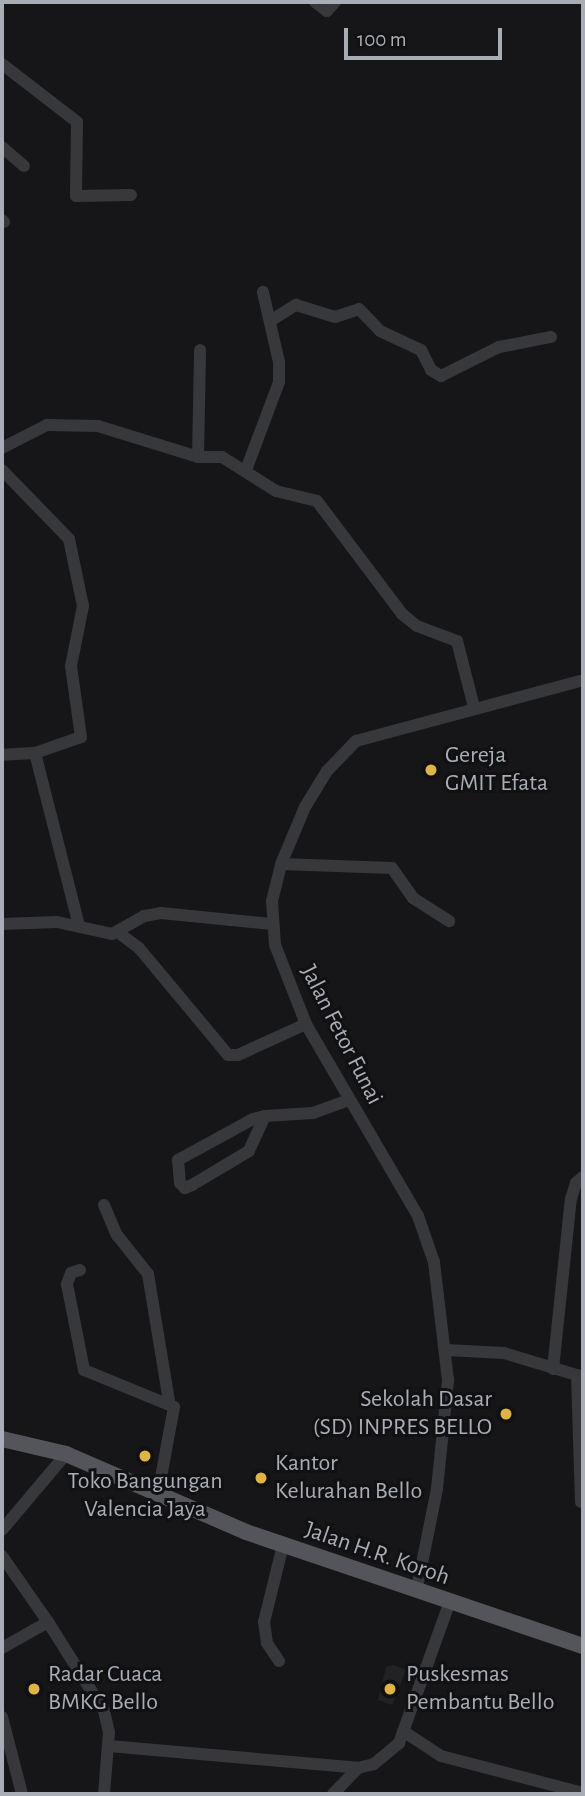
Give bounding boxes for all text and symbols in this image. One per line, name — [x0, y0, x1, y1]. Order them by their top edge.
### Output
scale bar — [347, 14, 504, 58]
text: 100 m — [357, 29, 407, 50]
place label: Gereja GMIT Efata — [445, 742, 548, 798]
marker: Gereja GMIT Efata — [423, 762, 439, 778]
street label: Jalan Fetor Funai — [293, 960, 389, 1110]
place label: Sekolah Dasar (SD) INPRES BELLO — [313, 1386, 492, 1442]
marker: Sekolah Dasar (SD) INPRES BELLO — [498, 1406, 514, 1422]
marker: Toko Bangungan Valencia Jaya — [137, 1448, 153, 1464]
place label: Kantor Kelurahan Bello — [275, 1450, 422, 1506]
place label: Toko Bangungan Valencia Jaya — [67, 1468, 223, 1524]
marker: Kantor Kelurahan Bello — [253, 1470, 269, 1486]
street label: Jalan H.R. Koroh — [301, 1516, 453, 1592]
place label: Radar Cuaca BMKG Bello — [48, 1661, 162, 1717]
place label: Puskesmas Pembantu Bello — [406, 1661, 555, 1717]
marker: Puskesmas Pembantu Bello — [380, 1679, 400, 1699]
marker: Radar Cuaca BMKG Bello — [26, 1681, 42, 1697]

